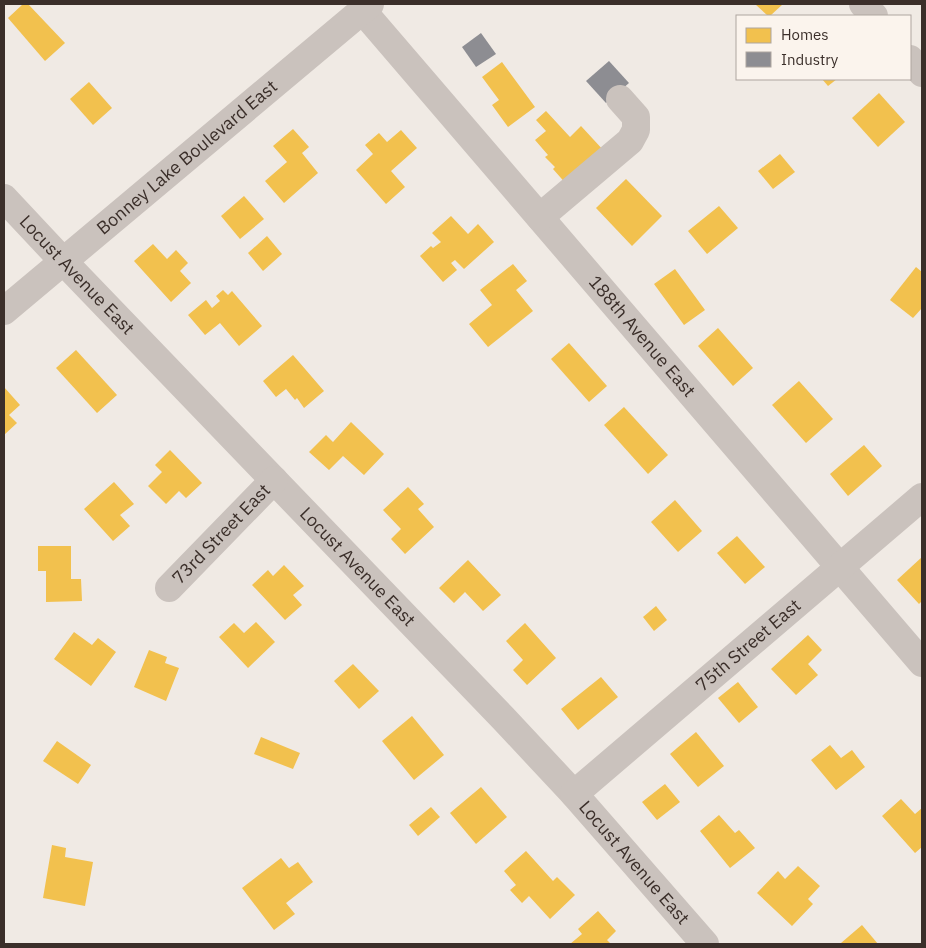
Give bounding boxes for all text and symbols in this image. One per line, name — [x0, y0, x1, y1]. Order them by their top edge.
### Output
legend — [736, 15, 911, 80]
text: Homes — [781, 25, 829, 44]
text: Industry — [781, 50, 839, 69]
street label: Bonney Lake Boulevard East — [92, 75, 282, 239]
street label: Locust Avenue East — [15, 210, 140, 339]
street label: 188th Avenue East — [584, 271, 701, 402]
street label: 73rd Street East — [167, 479, 275, 589]
street label: Locust Avenue East — [295, 502, 421, 631]
street label: 75th Street East — [690, 594, 805, 696]
street label: Locust Avenue East — [574, 796, 695, 929]

